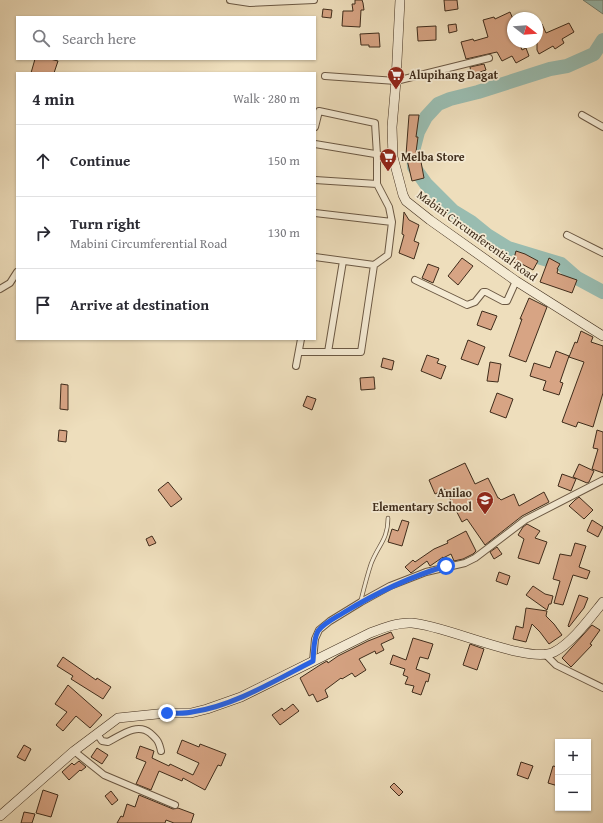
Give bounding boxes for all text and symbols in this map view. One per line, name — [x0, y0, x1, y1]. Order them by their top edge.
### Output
north arrow — [507, 12, 543, 48]
search box — [16, 16, 316, 60]
icon: search — [30, 27, 52, 49]
text: Search here — [62, 28, 136, 49]
supermarket icon: Alupihang Dagat — [386, 65, 406, 90]
place label: Alupihang Dagat — [409, 66, 499, 83]
text: 4 min — [32, 86, 74, 111]
text: Walk · 280 m — [233, 89, 300, 108]
supermarket icon: Melba Store — [378, 147, 398, 172]
place label: Melba Store — [401, 148, 465, 165]
icon: ahead — [32, 150, 54, 172]
text: Continue — [70, 150, 131, 171]
text: 150 m — [268, 151, 300, 170]
street label: Mabini Circumferential Road — [414, 186, 541, 285]
text: Turn right — [70, 213, 141, 234]
icon: right — [32, 222, 54, 244]
text: 130 m — [268, 223, 300, 242]
text: Mabini Circumferential Road — [70, 234, 227, 253]
icon: arrive — [32, 294, 54, 316]
text: Arrive at destination — [70, 294, 209, 315]
place label: Anilao Elementary School — [372, 484, 473, 515]
school or university icon: Anilao Elementary School — [475, 490, 495, 515]
route start — [437, 557, 455, 575]
route end — [158, 704, 176, 722]
map controls — [555, 739, 591, 811]
button: + — [555, 739, 591, 775]
button: − — [555, 775, 591, 811]

